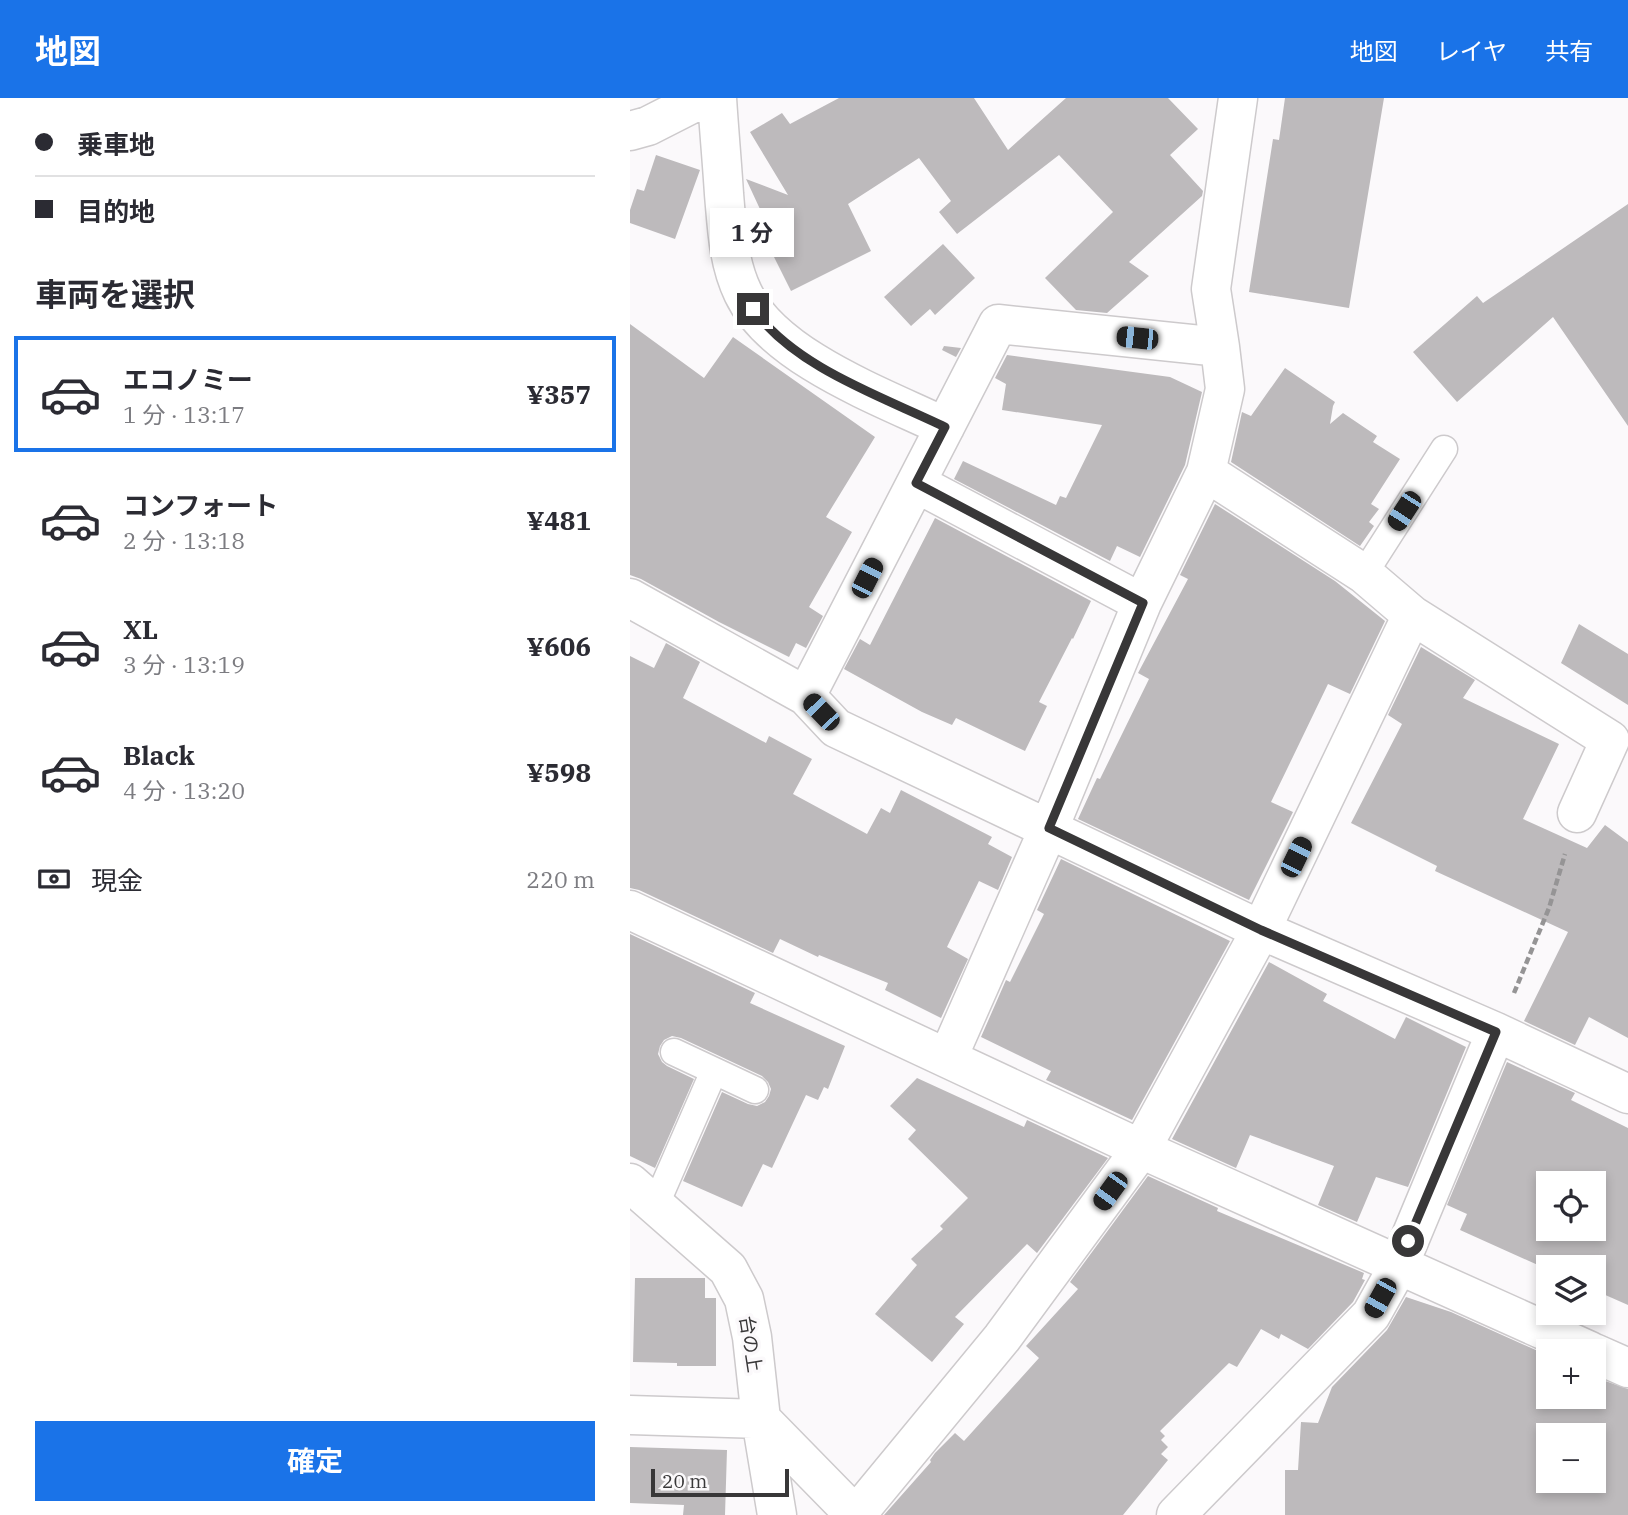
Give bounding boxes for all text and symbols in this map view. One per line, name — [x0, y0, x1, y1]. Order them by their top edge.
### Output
text: 地図 — [35, 29, 101, 72]
text: 地図 — [1350, 35, 1398, 67]
text: レイヤ — [1436, 35, 1507, 67]
text: 共有 — [1545, 35, 1593, 67]
text: 乗車地 — [77, 127, 155, 161]
text: 目的地 — [77, 194, 155, 228]
callout: 1 分 — [711, 208, 795, 256]
text: 1 分 — [731, 217, 773, 247]
text: 車両を選択 — [35, 273, 195, 315]
route end — [737, 293, 769, 325]
car — [1116, 325, 1159, 351]
text: エコノミー — [123, 362, 253, 396]
icon: car — [39, 363, 102, 426]
text: ¥357 — [526, 377, 591, 411]
text: 1 分 · 13:17 — [123, 399, 245, 429]
text: コンフォート — [123, 488, 278, 522]
car — [1384, 488, 1425, 534]
icon: car — [39, 489, 102, 552]
text: ¥481 — [526, 503, 591, 537]
text: 2 分 · 13:18 — [123, 525, 245, 555]
car — [849, 555, 886, 601]
text: XL — [123, 612, 158, 646]
icon: car — [39, 615, 102, 678]
text: ¥606 — [526, 629, 591, 663]
text: 3 分 · 13:19 — [123, 649, 245, 679]
car — [799, 690, 844, 734]
text: Black — [123, 738, 195, 772]
icon: car — [39, 741, 102, 804]
text: ¥598 — [526, 755, 591, 789]
text: 4 分 · 13:20 — [123, 775, 245, 805]
car — [1278, 834, 1315, 880]
icon: cash — [35, 860, 73, 898]
text: 現金 — [91, 863, 143, 897]
text: 220 m — [526, 864, 595, 894]
car — [1090, 1168, 1131, 1214]
map controls — [1536, 1171, 1606, 1493]
button: locate — [1536, 1171, 1606, 1241]
route start — [1392, 1225, 1424, 1257]
button: layers — [1536, 1255, 1606, 1325]
car — [1361, 1275, 1400, 1321]
street label: 台の上 — [735, 1314, 767, 1374]
button: + — [1536, 1339, 1606, 1409]
button: 確定 — [35, 1421, 595, 1501]
button: − — [1536, 1423, 1606, 1493]
scale bar — [651, 1466, 789, 1498]
text: 20 m — [662, 1469, 707, 1493]

